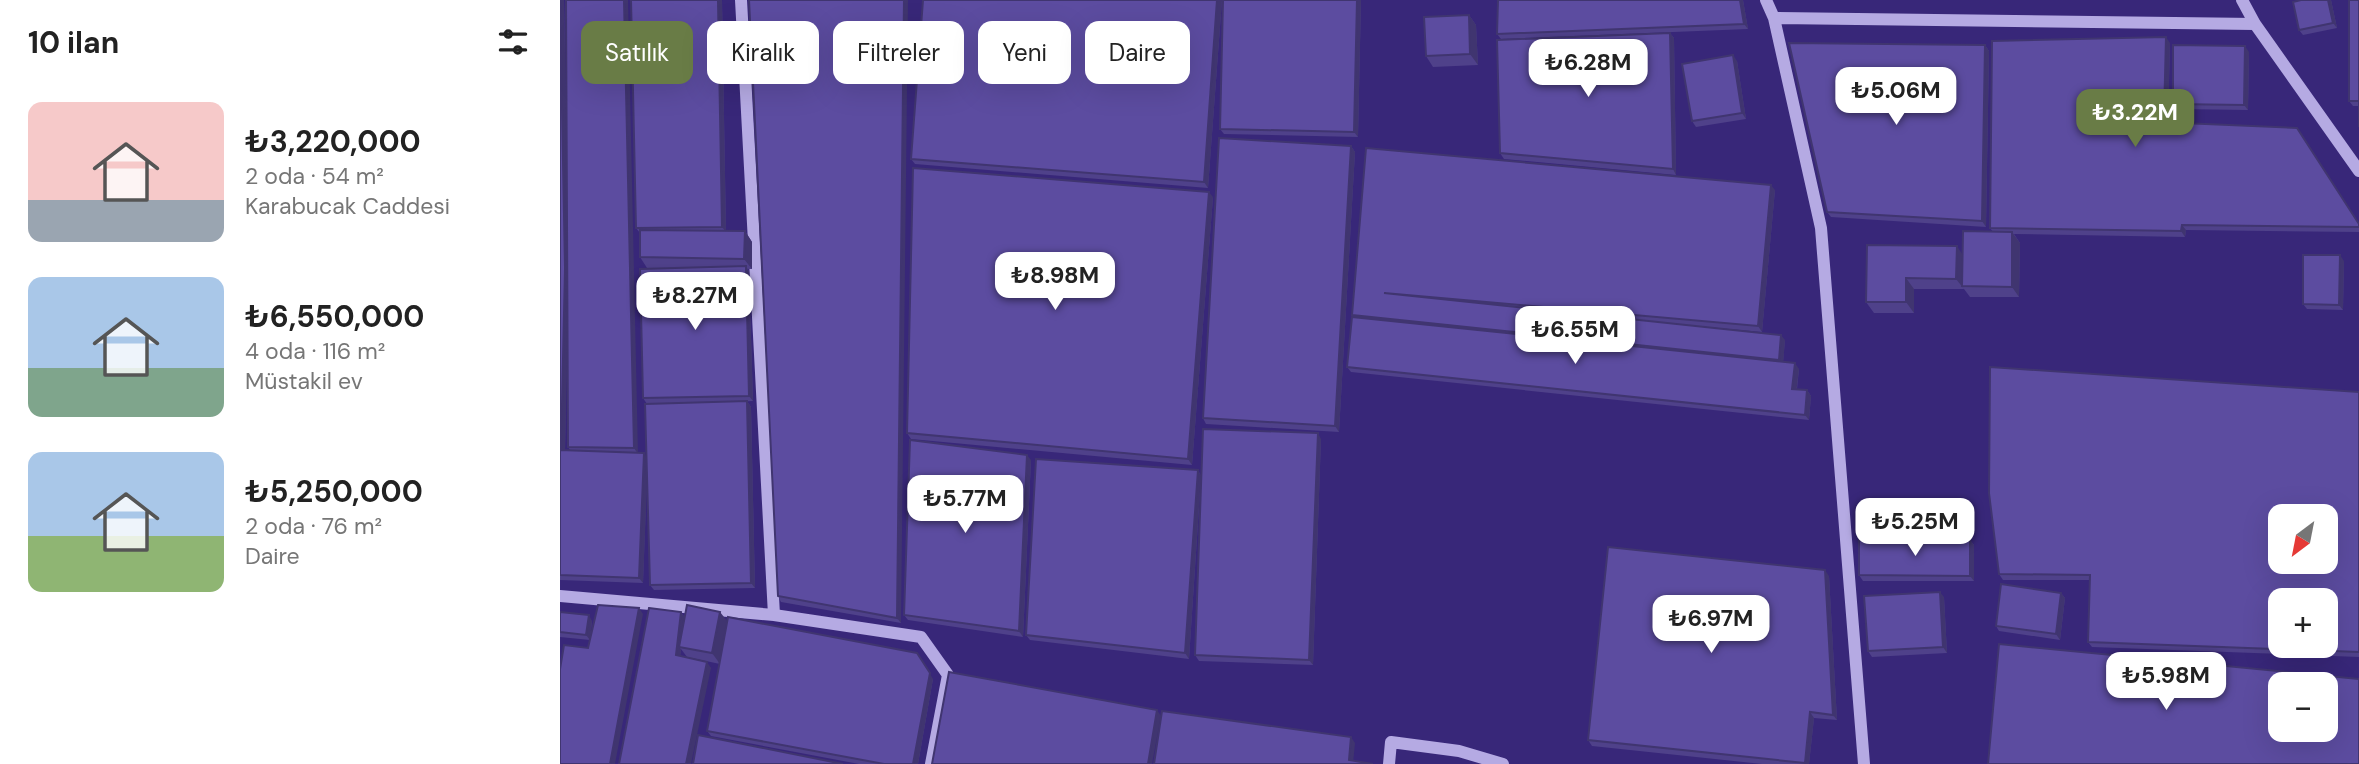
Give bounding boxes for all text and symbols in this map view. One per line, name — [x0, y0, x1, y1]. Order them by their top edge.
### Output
chip: Satılık — [581, 21, 693, 84]
chip: Kiralık — [707, 21, 819, 84]
chip: Filtreler — [833, 21, 964, 84]
chip: Yeni — [978, 21, 1071, 84]
chip: Daire — [1085, 21, 1190, 84]
text: 10 ilan — [28, 23, 119, 62]
icon: filters — [494, 23, 532, 61]
pin: ₺6.28M — [1531, 40, 1645, 99]
text: ₺6.28M — [1545, 47, 1631, 77]
pin: ₺5.06M — [1839, 68, 1953, 127]
text: ₺5.06M — [1851, 75, 1941, 105]
pin: ₺3.22M — [2078, 90, 2192, 149]
text: ₺3.22M — [2092, 97, 2178, 127]
text: ₺3,220,000 — [245, 122, 421, 161]
icon: home — [84, 130, 168, 214]
text: 2 oda · 54 m² — [245, 161, 384, 191]
text: Karabucak Caddesi — [245, 191, 450, 221]
pin: ₺8.98M — [998, 252, 1112, 312]
text: ₺8.98M — [1011, 260, 1099, 290]
pin: ₺8.27M — [638, 272, 752, 332]
text: ₺8.27M — [652, 280, 738, 310]
text: ₺6,550,000 — [245, 297, 424, 336]
icon: home — [84, 305, 168, 389]
pin: ₺6.55M — [1518, 306, 1632, 366]
text: ₺6.55M — [1531, 314, 1619, 344]
text: 4 oda · 116 m² — [245, 336, 385, 366]
text: Müstakil ev — [245, 366, 363, 396]
text: ₺5,250,000 — [245, 472, 423, 511]
pin: ₺5.77M — [908, 476, 1022, 535]
icon: home — [84, 480, 168, 564]
text: ₺5.77M — [923, 483, 1007, 513]
pin: ₺5.25M — [1858, 498, 1972, 558]
north arrow — [2268, 504, 2338, 574]
map controls — [2268, 504, 2338, 742]
text: ₺5.25M — [1871, 506, 1959, 536]
text: 2 oda · 76 m² — [245, 511, 382, 541]
text: Daire — [245, 541, 300, 571]
button: + — [2268, 588, 2338, 658]
pin: ₺6.97M — [1654, 596, 1768, 655]
text: ₺6.97M — [1669, 603, 1754, 633]
pin: ₺5.98M — [2109, 652, 2223, 712]
text: ₺5.98M — [2122, 660, 2210, 690]
button: − — [2268, 672, 2338, 742]

